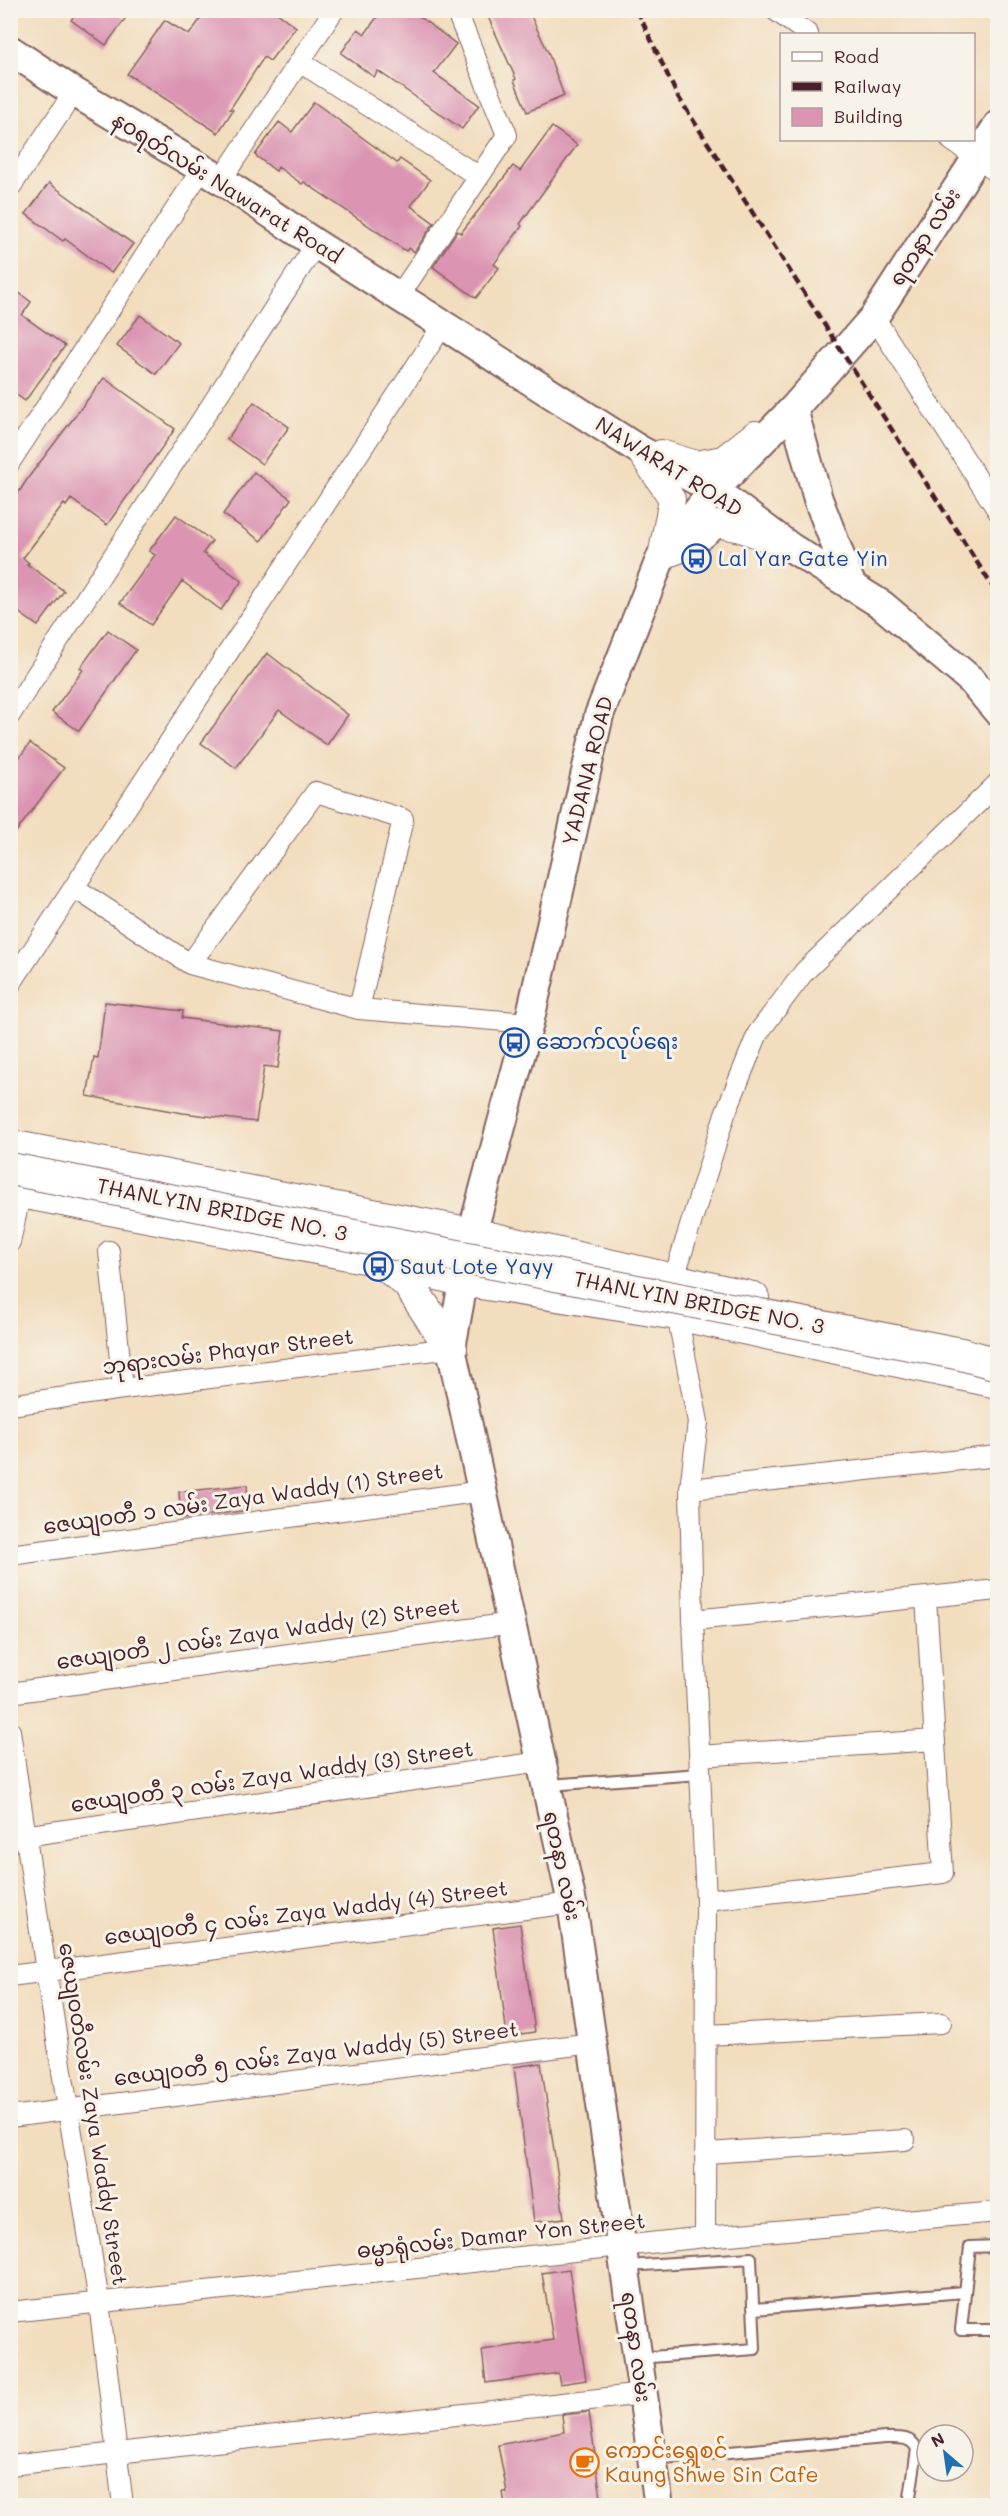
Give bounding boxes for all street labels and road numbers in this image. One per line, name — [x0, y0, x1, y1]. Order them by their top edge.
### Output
street label: နဝရတ်လမ်း Nawarat Road — [105, 104, 348, 273]
street label: ရတနာ လမ်း — [881, 182, 970, 293]
street label: NAWARAT ROAD — [591, 410, 748, 522]
street label: YADANA ROAD — [555, 693, 618, 848]
street label: THANLYIN BRIDGE NO. 3 — [95, 1171, 350, 1246]
street label: THANLYIN BRIDGE NO. 3 — [572, 1264, 827, 1339]
street label: ဘုရားလမ်း Phayar Street — [101, 1321, 355, 1384]
street label: ဇေယျဝတီ ၁ လမ်း Zaya Waddy (1) Street — [41, 1455, 445, 1545]
street label: ဇေယျဝတီ ၂ လမ်း Zaya Waddy (2) Street — [54, 1590, 462, 1680]
street label: ဇေယျဝတီ ၃ လမ်း Zaya Waddy (3) Street — [69, 1733, 476, 1823]
street label: ရတနာ လမ်း — [534, 1808, 589, 1924]
street label: ဇေယျဝတီ ၄ လမ်း Zaya Waddy (4) Street — [102, 1872, 510, 1956]
street label: ဇေယျဝတီလမ်း Zaya Waddy Street — [48, 1940, 136, 2288]
street label: ဇေယျဝတီ ၅ လမ်း Zaya Waddy (5) Street — [112, 2013, 520, 2097]
street label: ဓမ္မာရုံလမ်း Damar Yon Street — [355, 2205, 647, 2269]
street label: ရတနာ လမ်း — [611, 2290, 660, 2405]

